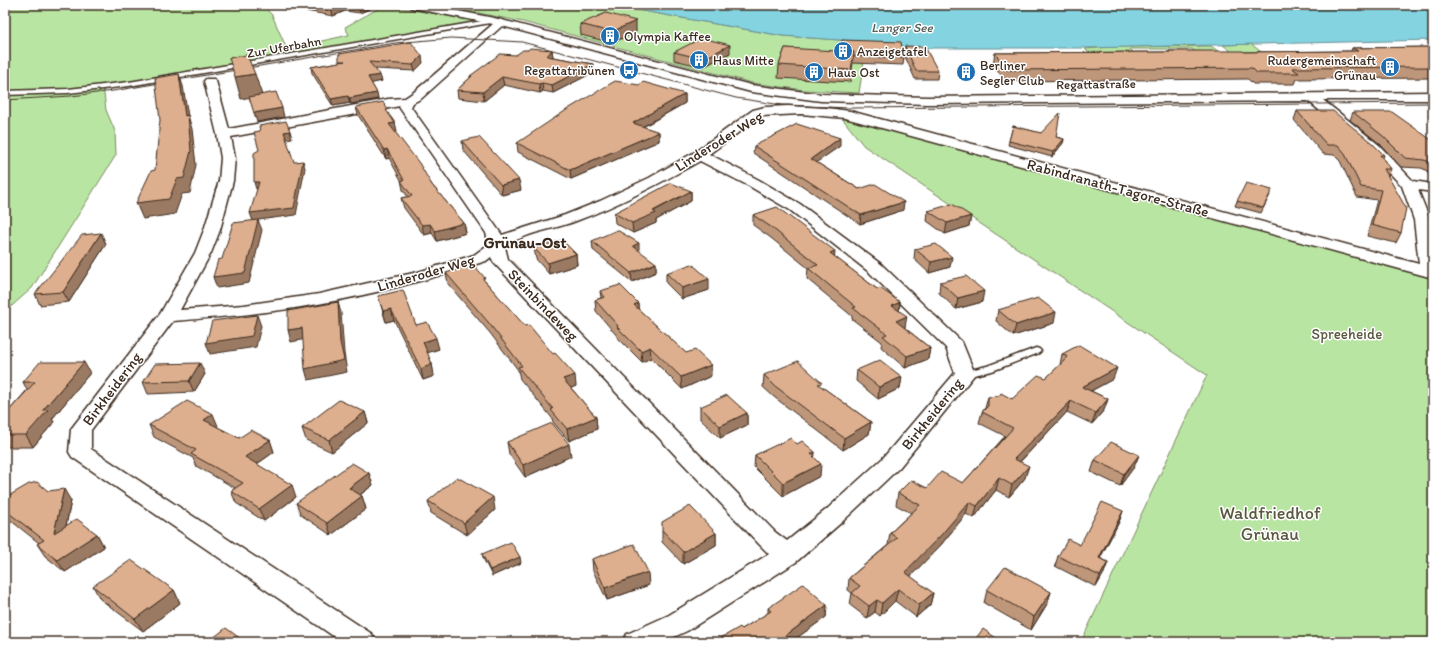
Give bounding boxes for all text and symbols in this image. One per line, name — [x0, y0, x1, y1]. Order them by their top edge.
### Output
water label: Langer See — [871, 20, 933, 35]
building icon: Olympia Kaffee — [599, 25, 621, 47]
place label: Olympia Kaffee — [624, 29, 711, 44]
street label: Zur Uferbahn — [246, 33, 323, 61]
building icon: Anzeigetafel — [832, 40, 854, 62]
place label: Anzeigetafel — [857, 44, 928, 59]
building icon: Haus Mitte — [688, 49, 710, 71]
place label: Haus Mitte — [713, 53, 774, 68]
place label: Rudergemeinschaft Grünau — [1267, 53, 1376, 83]
building icon: Rudergemeinschaft Grünau — [1379, 56, 1401, 78]
place label: Berliner Segler Club — [980, 58, 1044, 88]
bus stop icon: Regattatribünen — [618, 59, 640, 81]
building icon: Haus Ost — [803, 61, 825, 83]
building icon: Berliner Segler Club — [955, 61, 977, 83]
place label: Regattatribünen — [524, 63, 616, 78]
place label: Haus Ost — [828, 65, 880, 80]
street label: Regattastraße — [1056, 76, 1136, 92]
street label: Linderoder Weg — [672, 107, 767, 175]
street label: Rabindranath-Tagore-Straße — [1025, 155, 1211, 221]
district label: Grünau-Ost — [483, 233, 567, 252]
street label: Linderoder Weg — [375, 250, 477, 296]
street label: Steinbindeweg — [504, 265, 582, 345]
park label: Spreeheide — [1312, 325, 1382, 343]
street label: Birkheidering — [79, 349, 146, 429]
street label: Birkheidering — [898, 374, 967, 454]
park label: Waldfriedhof Grünau — [1219, 502, 1321, 545]

